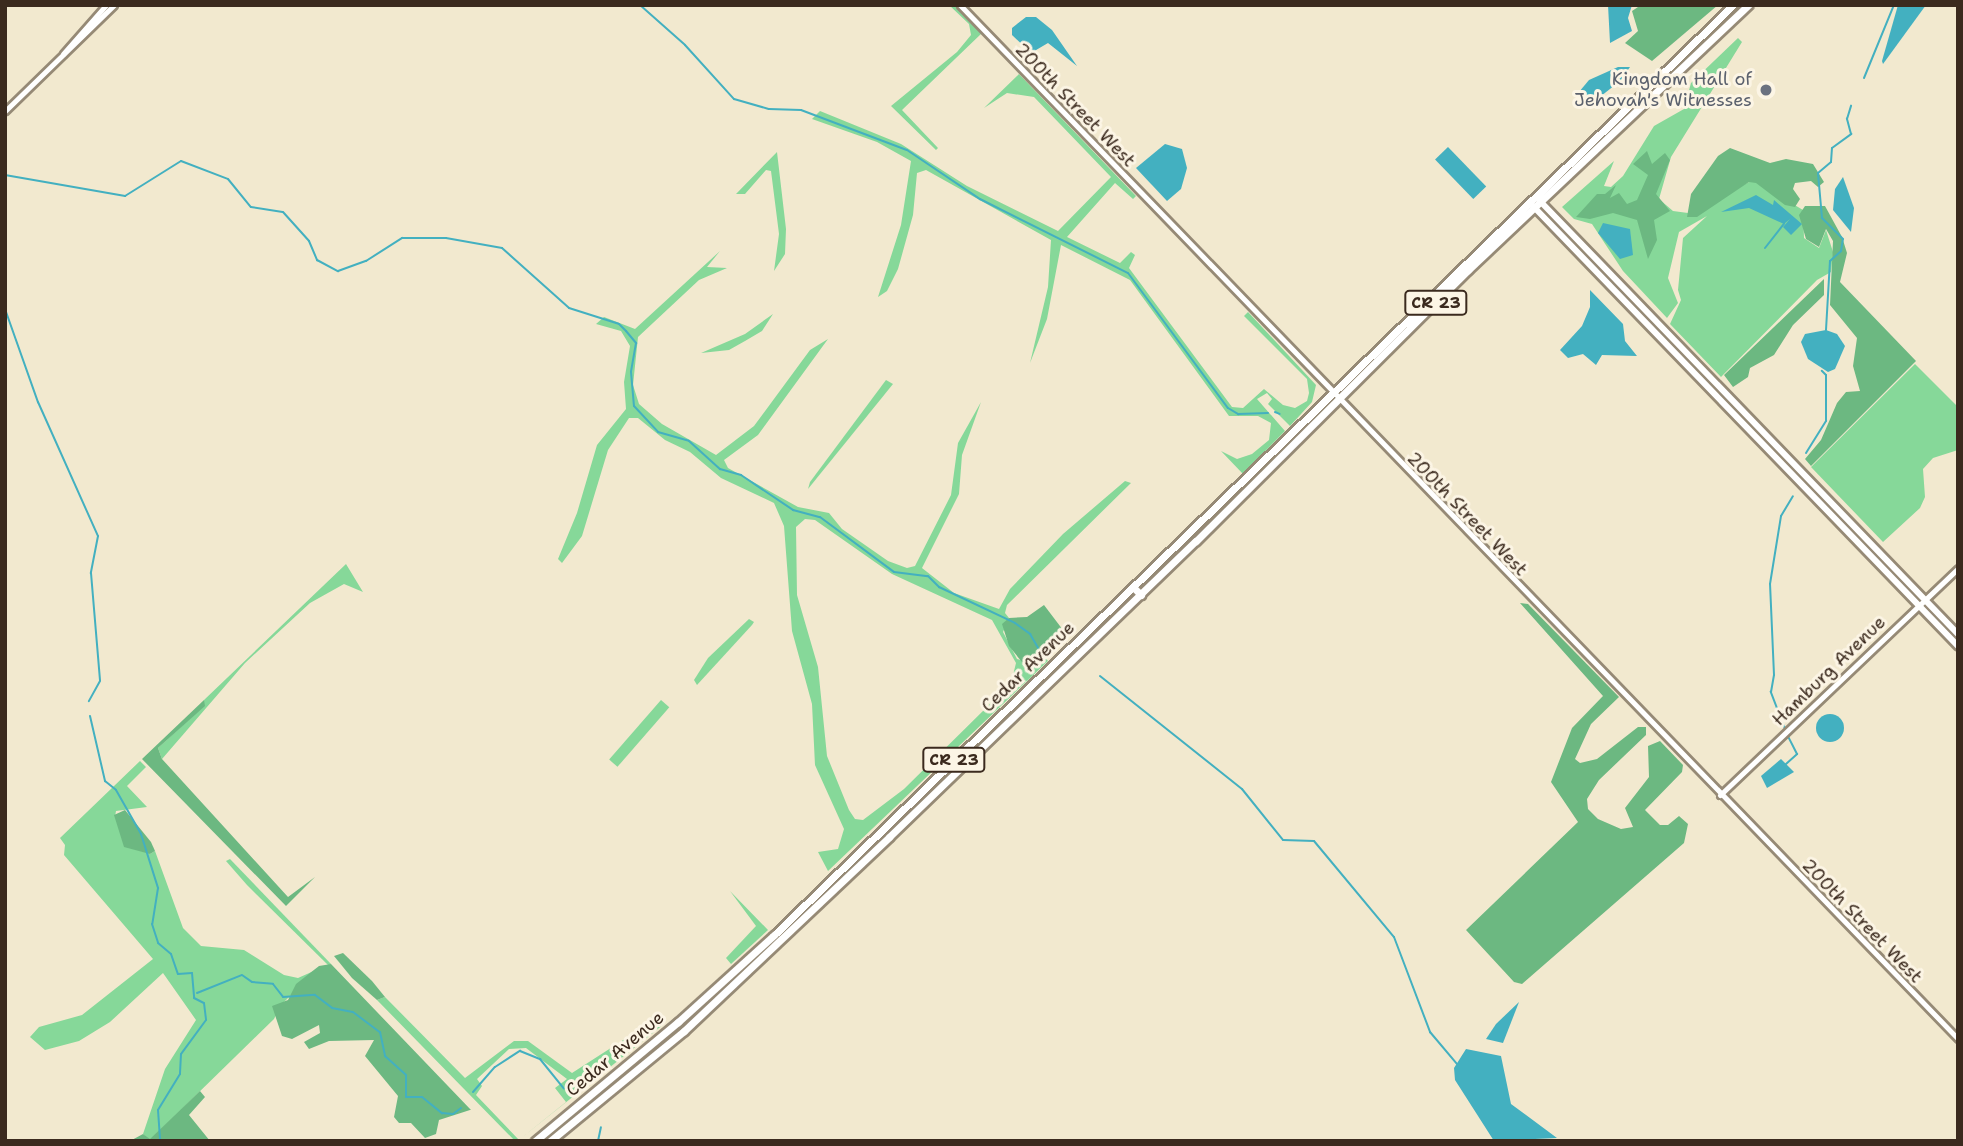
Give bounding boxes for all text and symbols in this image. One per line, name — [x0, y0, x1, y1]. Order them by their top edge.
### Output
street label: 200th Street West — [1010, 38, 1140, 172]
place label: Kingdom Hall of Jehovah's Witnesses — [1574, 69, 1752, 112]
marker: Kingdom Hall of Jehovah's Witnesses — [1758, 82, 1774, 98]
road number: CR 23 — [1403, 290, 1469, 316]
street label: 200th Street West — [1402, 447, 1532, 581]
street label: Hamburg Avenue — [1768, 612, 1890, 730]
street label: Cedar Avenue — [977, 617, 1079, 717]
road number: CR 23 — [921, 748, 987, 772]
street label: 200th Street West — [1797, 854, 1927, 988]
street label: Cedar Avenue — [562, 1007, 668, 1101]

